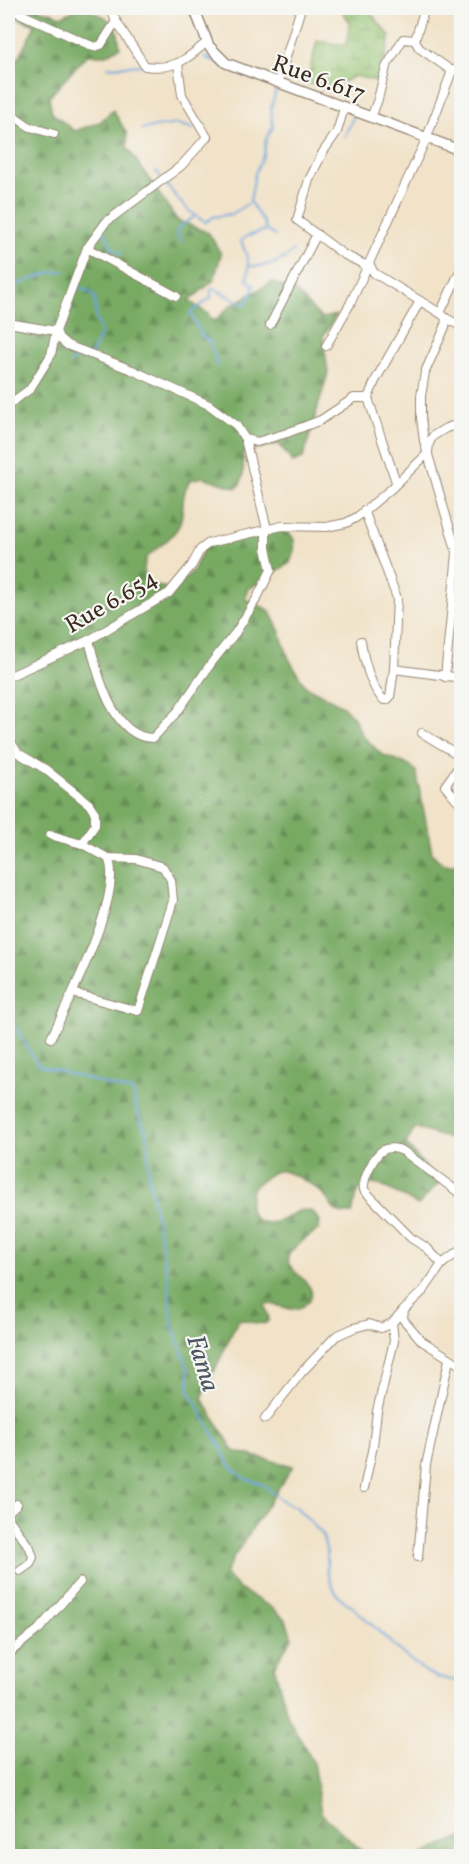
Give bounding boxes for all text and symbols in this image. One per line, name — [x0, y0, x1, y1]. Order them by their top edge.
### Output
street label: Rue 6.617 — [267, 47, 370, 112]
street label: Rue 6.654 — [59, 563, 165, 643]
water label: Fama — [176, 1331, 228, 1397]

